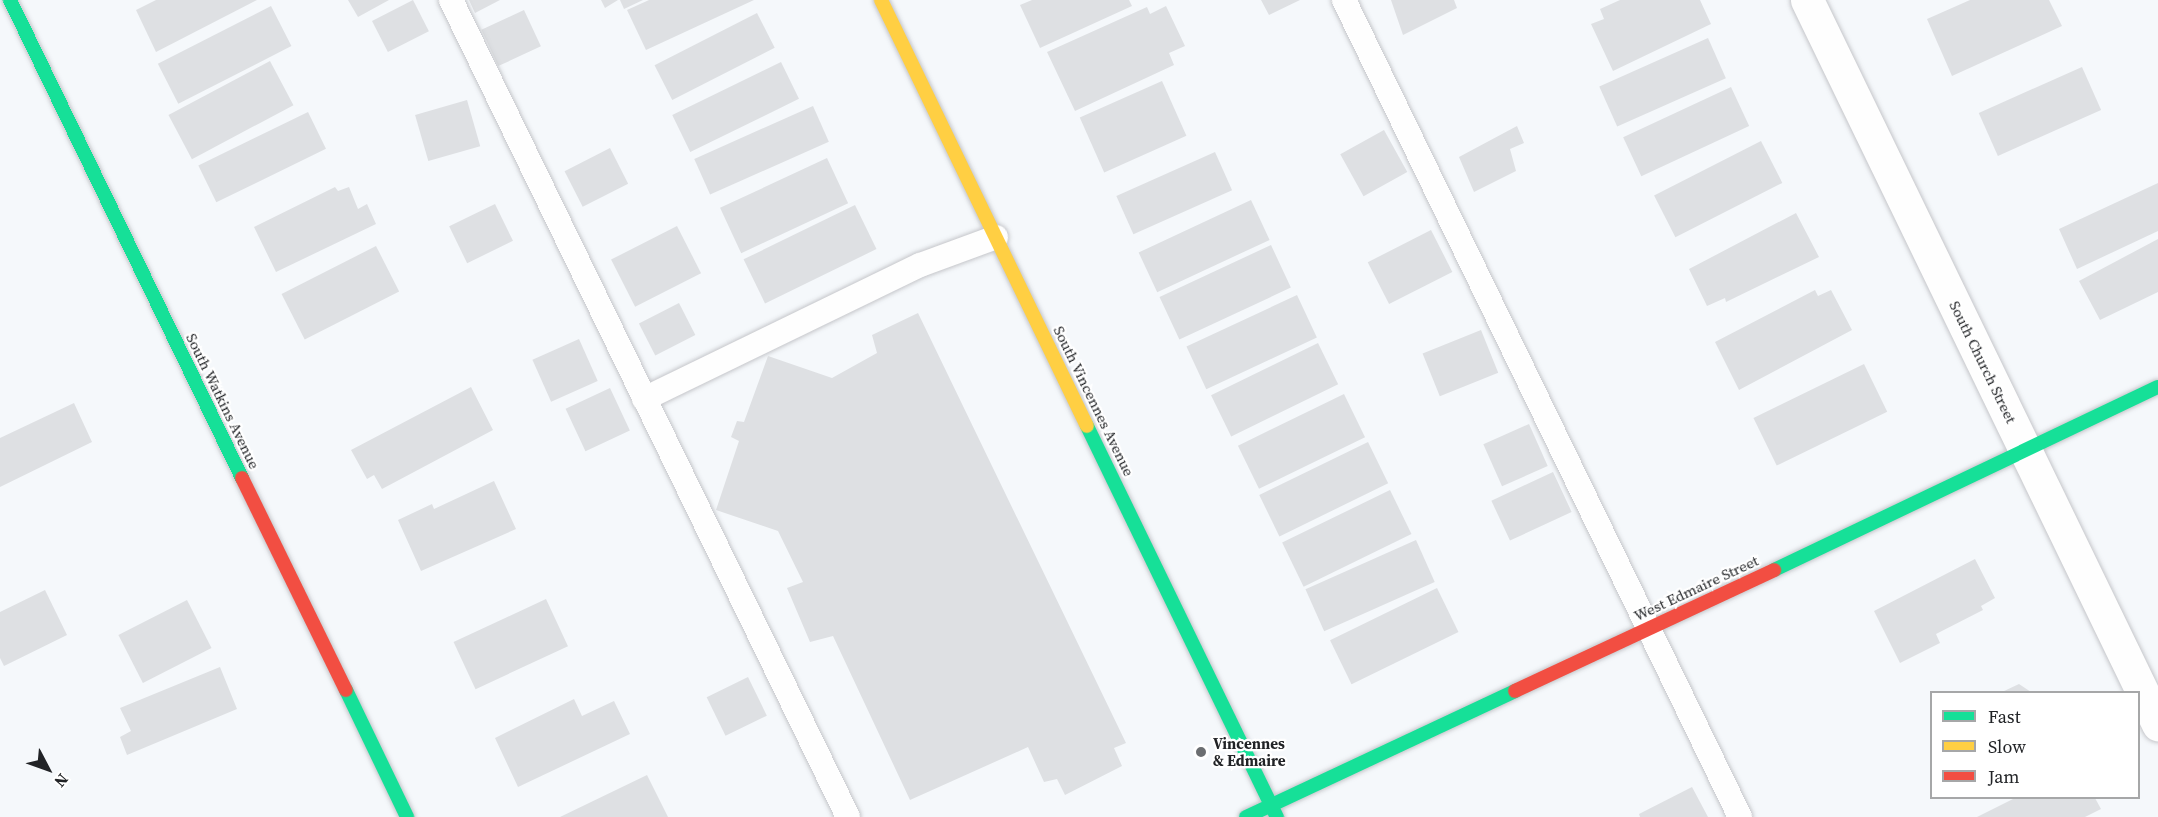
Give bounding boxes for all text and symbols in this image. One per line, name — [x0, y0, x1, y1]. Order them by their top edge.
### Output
street label: South Church Street — [1946, 298, 2020, 426]
street label: South Vincennes Avenue — [1050, 323, 1138, 479]
street label: South Watkins Avenue — [182, 330, 264, 472]
street label: West Edmaire Street — [1631, 551, 1761, 625]
legend — [1930, 691, 2140, 799]
text: Fast — [1988, 704, 2021, 729]
place label: Vincennes & Edmaire — [1213, 734, 1285, 769]
text: Slow — [1988, 734, 2026, 759]
north arrow — [18, 739, 78, 799]
marker: Vincennes & Edmaire — [1194, 745, 1208, 759]
text: Jam — [1988, 764, 2020, 789]
text: N — [49, 769, 74, 792]

